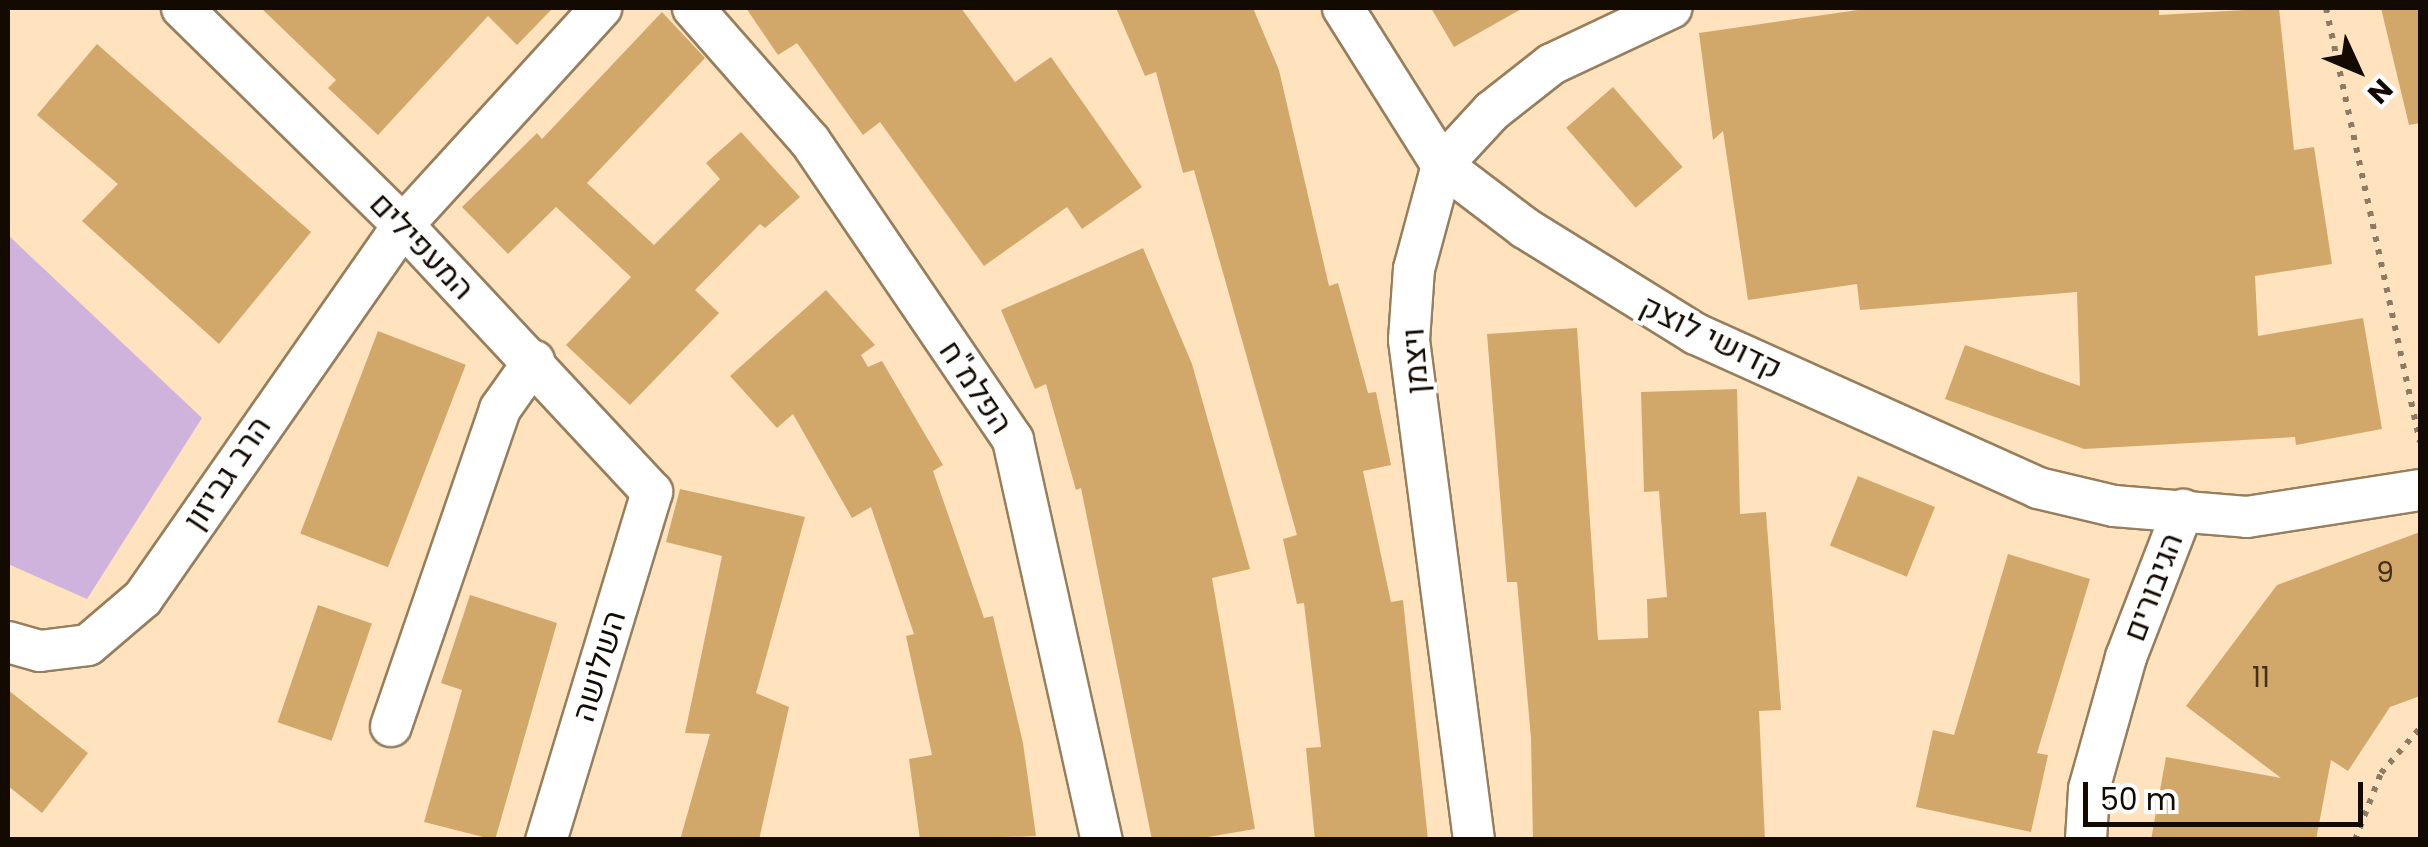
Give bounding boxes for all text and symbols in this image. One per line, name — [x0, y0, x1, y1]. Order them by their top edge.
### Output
north arrow — [2308, 20, 2408, 120]
text: N — [2359, 70, 2401, 112]
street label: המעפילים — [362, 185, 482, 307]
street label: קדושי לוצק — [1634, 286, 1788, 388]
street label: ויצמן — [1394, 327, 1436, 395]
street label: הפלמ"ח — [931, 333, 1021, 441]
street label: הרב גביזון — [175, 409, 279, 537]
street label: הגיבורים — [2115, 527, 2191, 647]
house number: 9 — [2376, 556, 2394, 590]
street label: השלושה — [564, 606, 634, 726]
house number: 11 — [2252, 661, 2270, 695]
scale bar — [2088, 762, 2368, 824]
text: 50 m — [2100, 778, 2177, 821]

